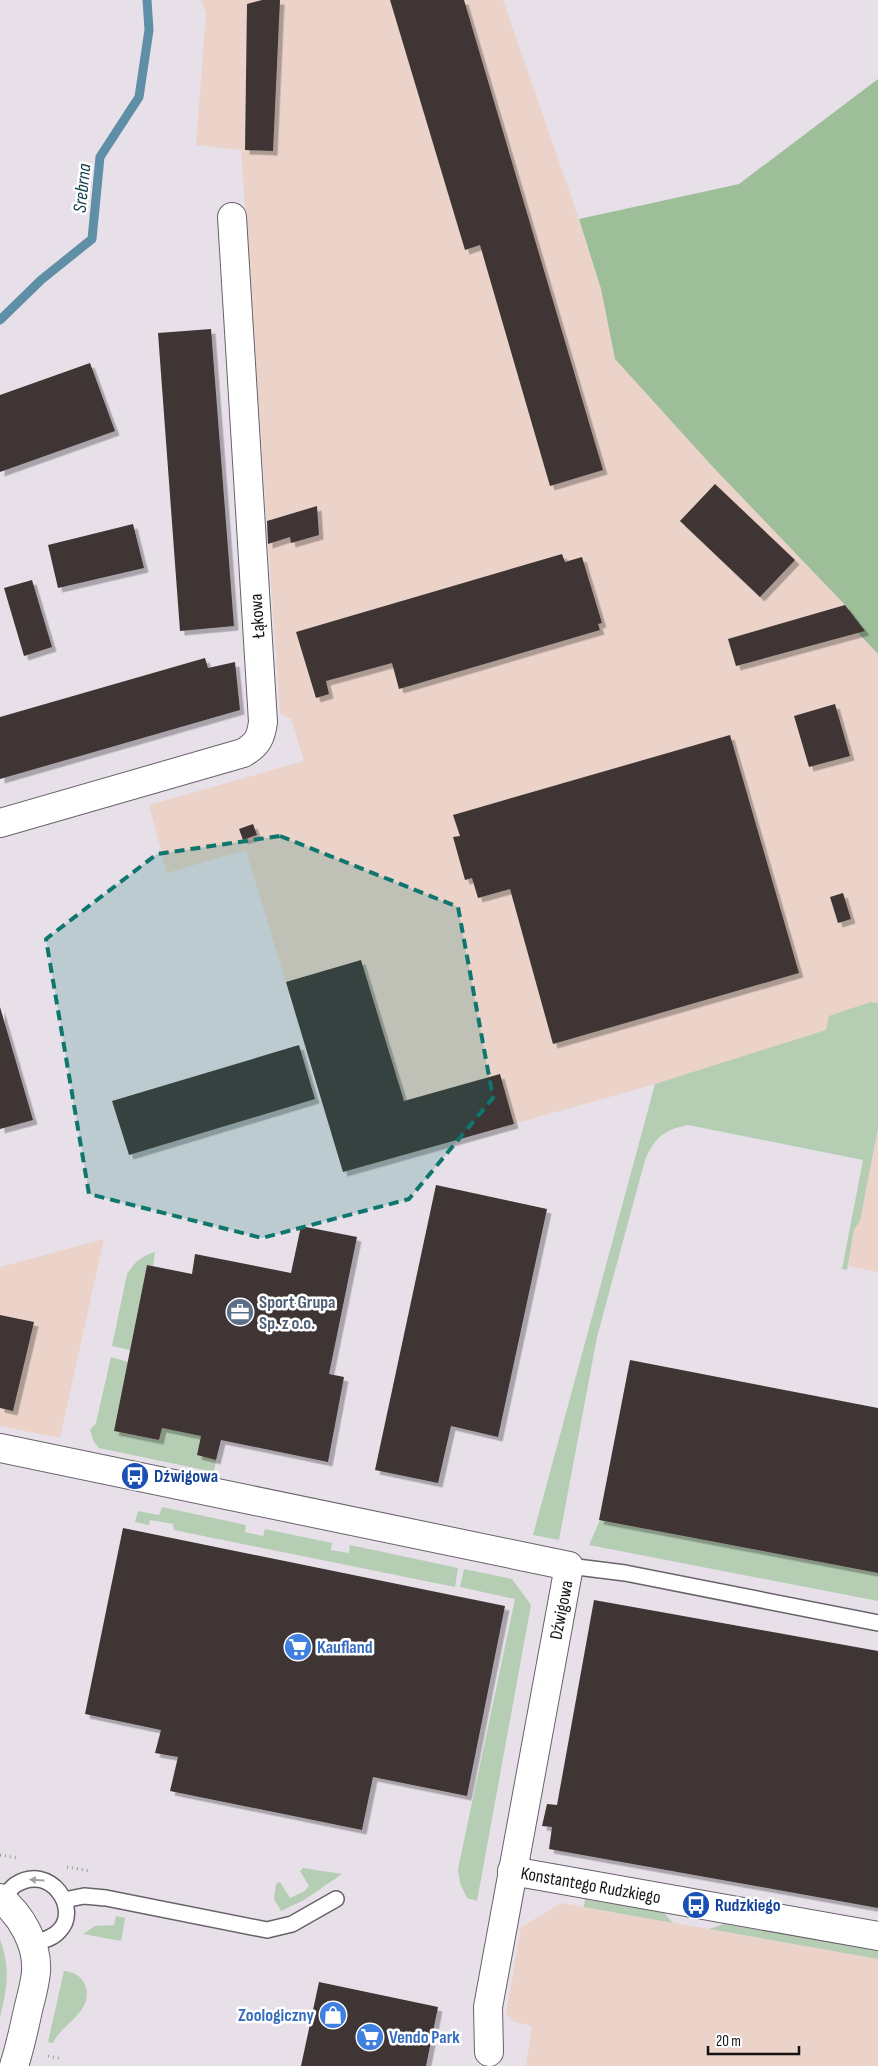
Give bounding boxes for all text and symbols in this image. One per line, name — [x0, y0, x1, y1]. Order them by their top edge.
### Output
water label: Srebrna — [68, 162, 97, 214]
street label: Łąkowa — [245, 593, 270, 640]
place label: Sport Grupa Sp. z o.o. — [259, 1292, 335, 1334]
office icon: Sport Grupa Sp. z o.o. — [225, 1297, 255, 1327]
bus stop icon: Dźwigowa — [120, 1461, 150, 1491]
place label: Dźwigowa — [154, 1466, 218, 1487]
street label: Dźwigowa — [545, 1579, 578, 1642]
supermarket icon: Kaufland — [283, 1632, 313, 1662]
place label: Kaufland — [317, 1637, 373, 1658]
street label: Konstantego Rudzkiego — [519, 1863, 662, 1908]
one-way arrow — [28, 1876, 44, 1884]
bus stop icon: Rudzkiego — [681, 1890, 711, 1920]
place label: Rudzkiego — [715, 1895, 781, 1916]
shop icon: Zoologiczny — [318, 2000, 348, 2030]
place label: Zoologiczny — [238, 2005, 315, 2026]
supermarket icon: Vendo Park — [355, 2022, 385, 2052]
scale bar — [708, 2024, 799, 2056]
place label: Vendo Park — [389, 2027, 460, 2048]
text: 20 m — [716, 2032, 741, 2051]

